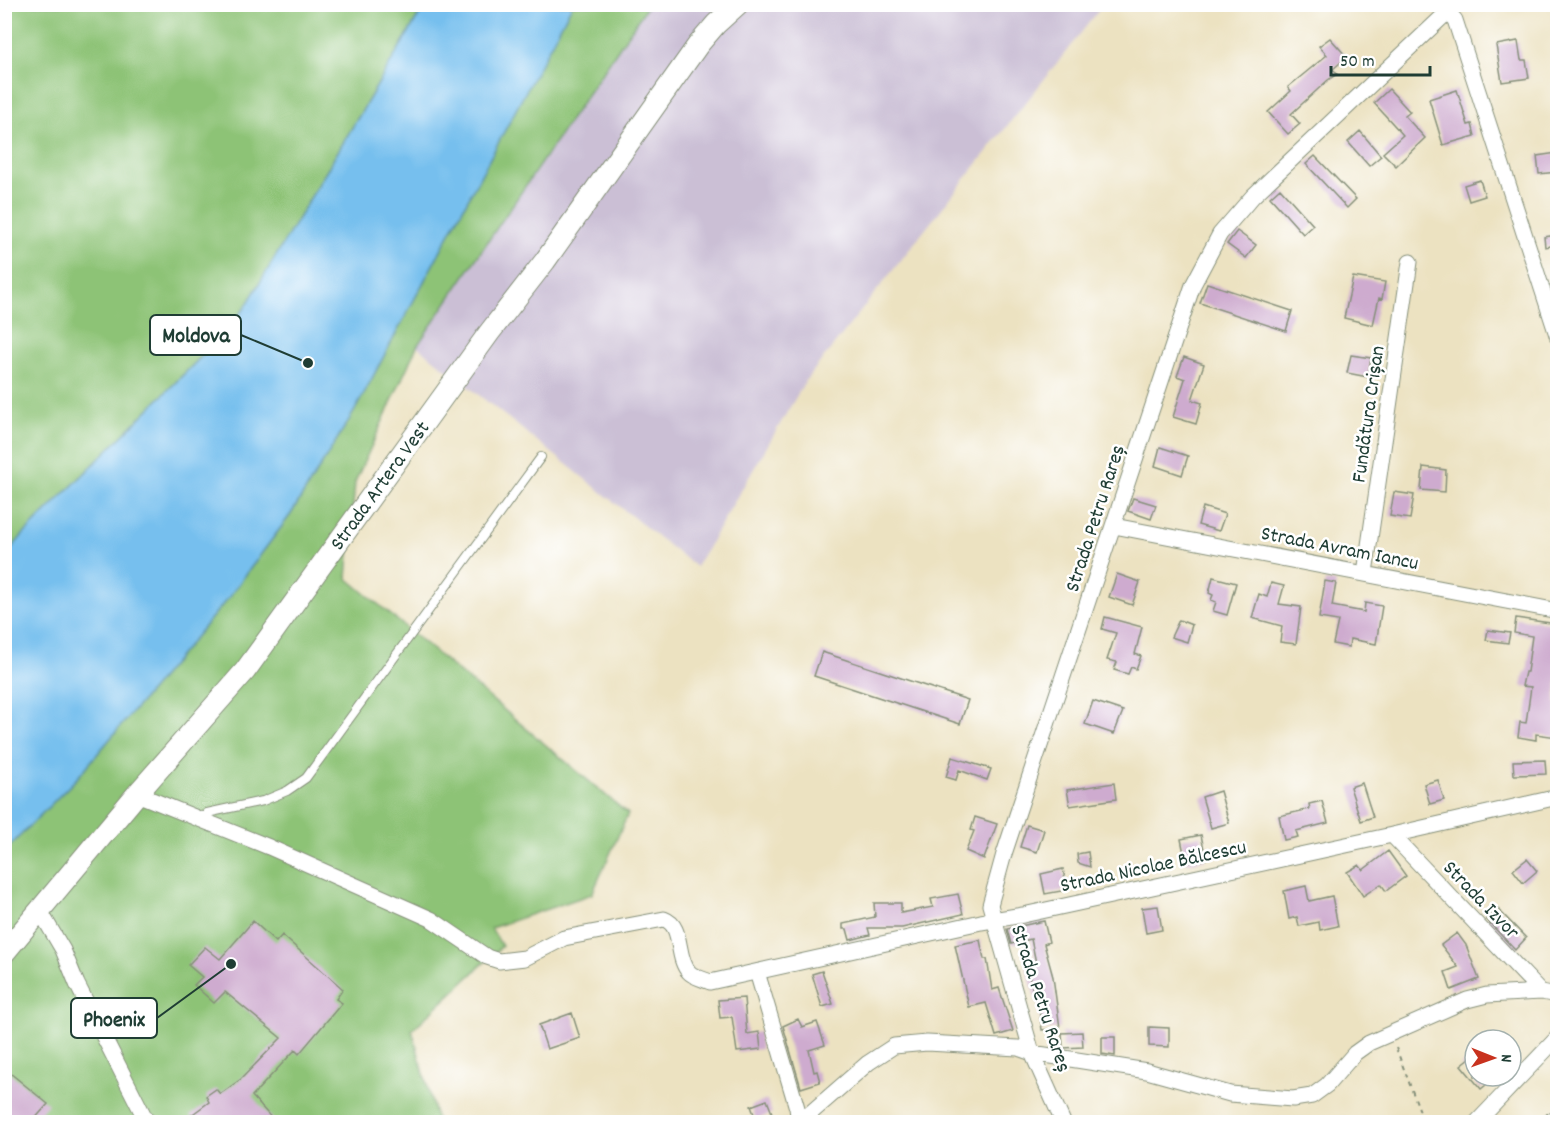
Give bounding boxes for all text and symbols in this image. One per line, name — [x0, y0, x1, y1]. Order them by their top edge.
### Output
scale bar — [1331, 39, 1430, 77]
text: 50 m — [1340, 50, 1375, 75]
callout: Moldova — [150, 315, 241, 355]
text: Moldova — [162, 322, 230, 353]
street label: Fundătura Crișan — [1346, 344, 1394, 485]
street label: Strada Artera Vest — [324, 416, 439, 558]
street label: Strada Petru Rareș — [1059, 441, 1135, 596]
street label: Strada Avram Iancu — [1258, 520, 1421, 580]
street label: Strada Nicolae Bălcescu — [1058, 834, 1249, 902]
street label: Strada Izvor — [1434, 855, 1525, 947]
street label: Strada Petru Rareș — [1001, 921, 1077, 1076]
callout: Phoenix — [71, 998, 157, 1038]
text: Phoenix — [83, 1006, 146, 1037]
north arrow — [1463, 1028, 1523, 1088]
text: N — [1494, 1054, 1517, 1062]

